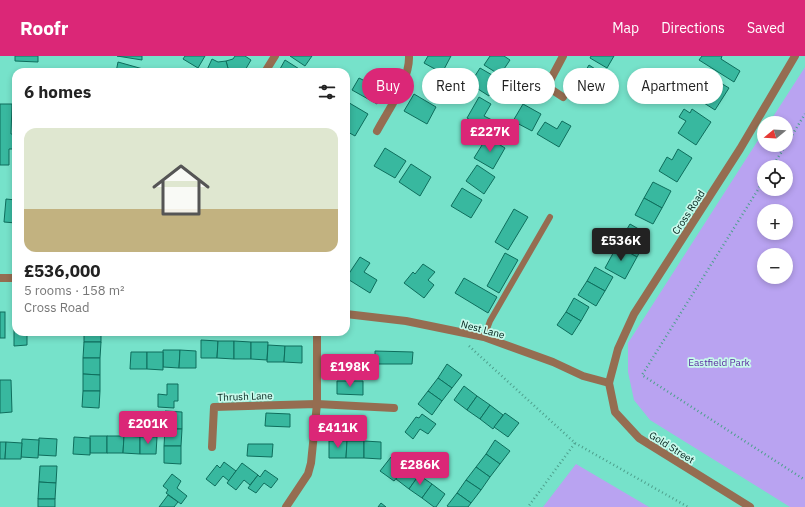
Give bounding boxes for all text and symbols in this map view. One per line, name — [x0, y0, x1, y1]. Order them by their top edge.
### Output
text: Roofr — [20, 16, 68, 40]
text: Map — [612, 19, 639, 37]
text: Directions — [661, 19, 725, 37]
text: Saved — [747, 19, 785, 37]
chip: Buy — [362, 68, 414, 104]
chip: Rent — [422, 68, 479, 104]
chip: Filters — [487, 68, 555, 104]
chip: New — [563, 68, 619, 104]
chip: Apartment — [627, 68, 723, 104]
text: 6 homes — [24, 81, 91, 103]
icon: filters — [316, 81, 338, 103]
north arrow — [757, 116, 793, 152]
map controls — [757, 116, 793, 284]
pin: £227K — [462, 119, 518, 153]
text: £227K — [470, 123, 510, 140]
icon: home — [145, 154, 217, 226]
button: locate — [757, 160, 793, 196]
street label: Cross Road — [669, 188, 708, 237]
button: + — [757, 204, 793, 240]
pin: £536K — [593, 228, 649, 262]
text: £536K — [601, 232, 641, 249]
button: − — [757, 248, 793, 284]
text: £536,000 — [24, 260, 100, 282]
text: 5 rooms · 158 m² — [24, 282, 125, 299]
text: Cross Road — [24, 299, 90, 316]
street label: Nest Lane — [460, 317, 507, 342]
pin: £198K — [322, 354, 378, 388]
park label: Eastfield Park — [688, 356, 751, 369]
text: £198K — [330, 358, 370, 375]
street label: Thrush Lane — [217, 389, 273, 404]
pin: £201K — [120, 411, 176, 445]
text: £201K — [128, 415, 168, 432]
pin: £411K — [310, 415, 366, 449]
text: £411K — [318, 419, 358, 436]
street label: Gold Street — [647, 428, 697, 467]
pin: £286K — [392, 452, 448, 486]
text: £286K — [400, 456, 440, 473]

